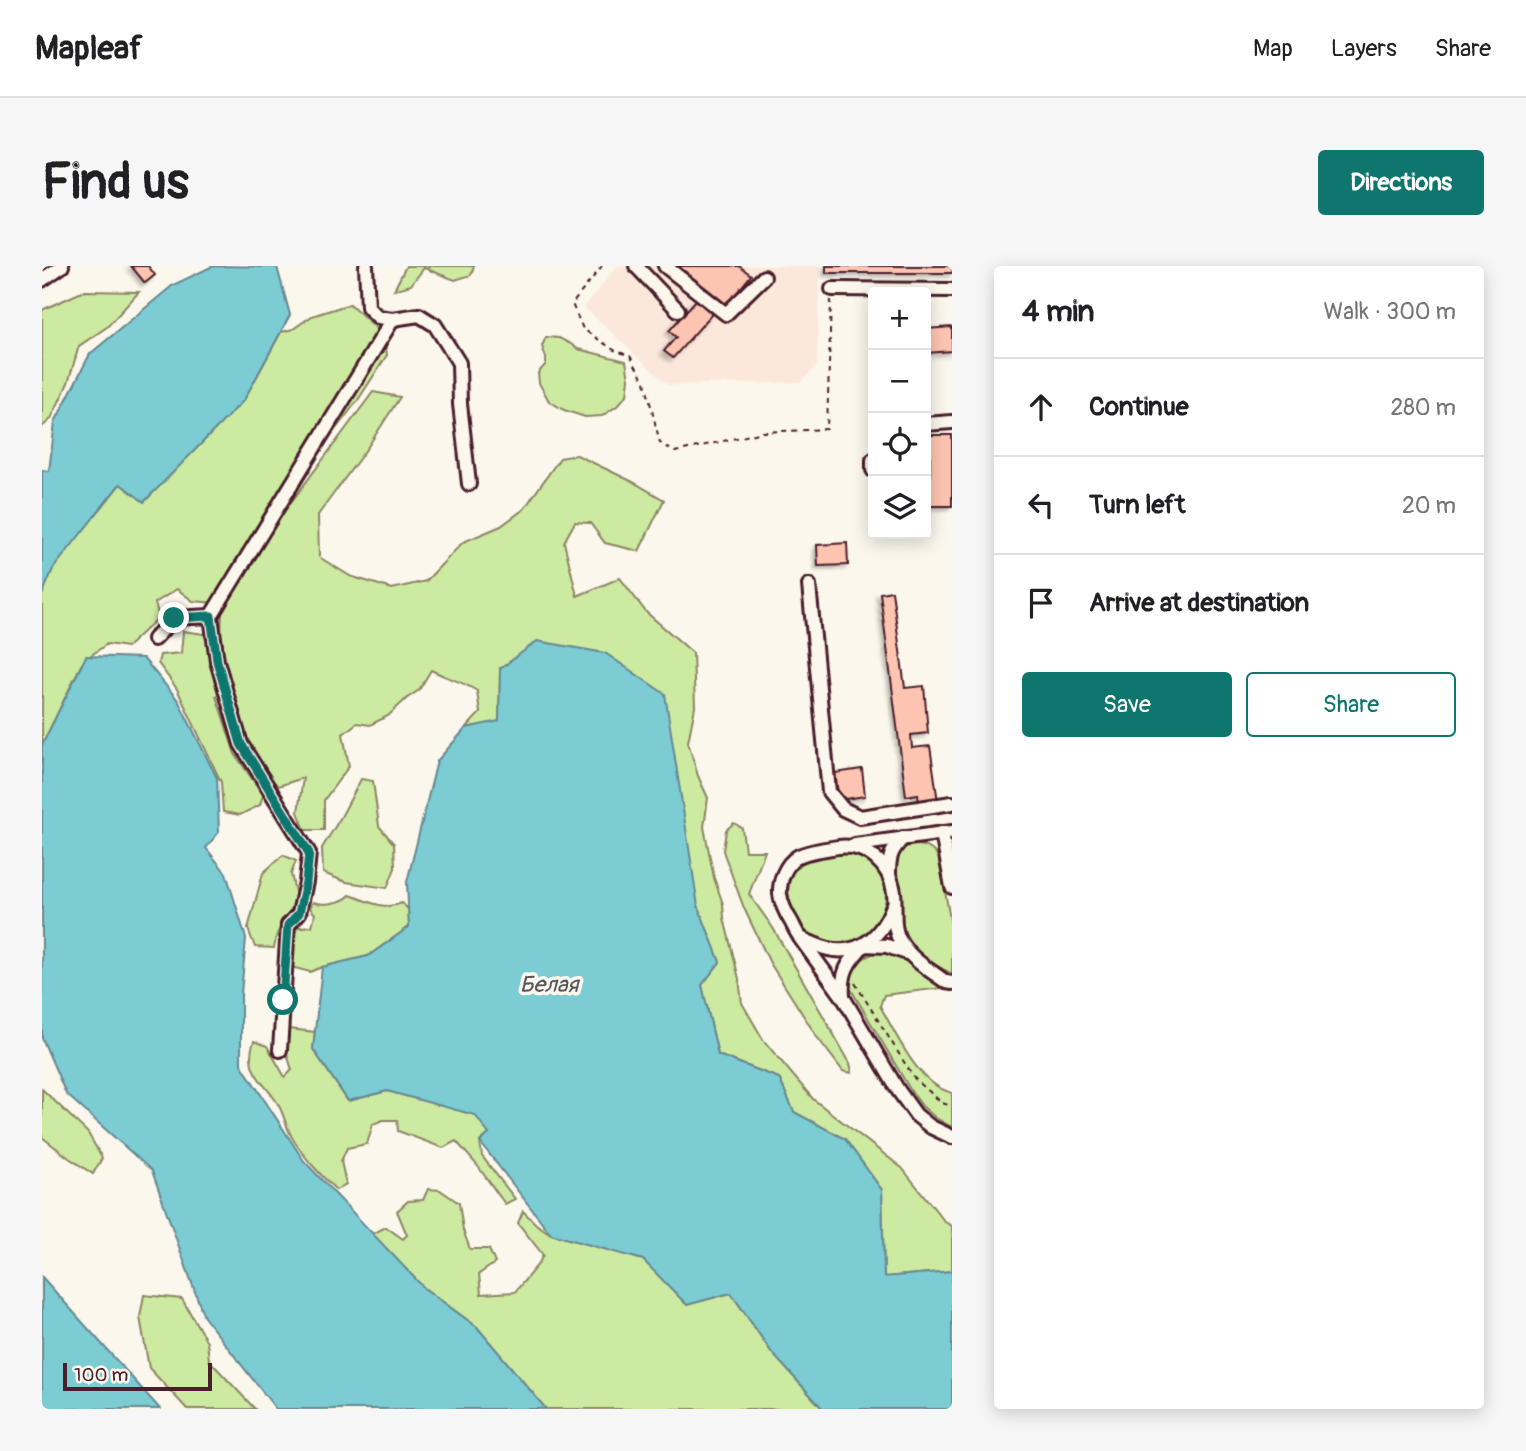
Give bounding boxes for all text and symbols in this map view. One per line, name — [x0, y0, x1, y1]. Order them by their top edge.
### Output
text: Mapleaf — [35, 28, 143, 69]
text: Map — [1253, 34, 1293, 63]
text: Layers — [1331, 34, 1397, 63]
text: Share — [1435, 34, 1491, 63]
button: Directions — [1318, 150, 1484, 215]
text: Find us — [42, 152, 189, 213]
map controls — [868, 287, 931, 539]
button: + — [868, 287, 931, 350]
text: 4 min — [1022, 293, 1095, 330]
text: Walk · 300 m — [1324, 297, 1456, 326]
button: − — [868, 350, 931, 413]
icon: ahead — [1022, 388, 1060, 426]
text: Continue — [1089, 391, 1189, 423]
text: 280 m — [1390, 393, 1456, 422]
button: locate — [868, 413, 931, 476]
button: layers — [868, 476, 931, 539]
icon: left — [1022, 486, 1060, 524]
text: Turn left — [1089, 489, 1185, 521]
text: 20 m — [1402, 491, 1456, 520]
icon: arrive — [1022, 584, 1060, 622]
text: Arrive at destination — [1089, 587, 1309, 619]
route end — [158, 602, 189, 633]
button: Save — [1022, 672, 1232, 737]
button: Share — [1246, 672, 1456, 737]
water label: Белая — [520, 970, 581, 999]
route start — [267, 984, 298, 1015]
scale bar — [63, 1360, 212, 1392]
text: 100 m — [74, 1363, 128, 1387]

